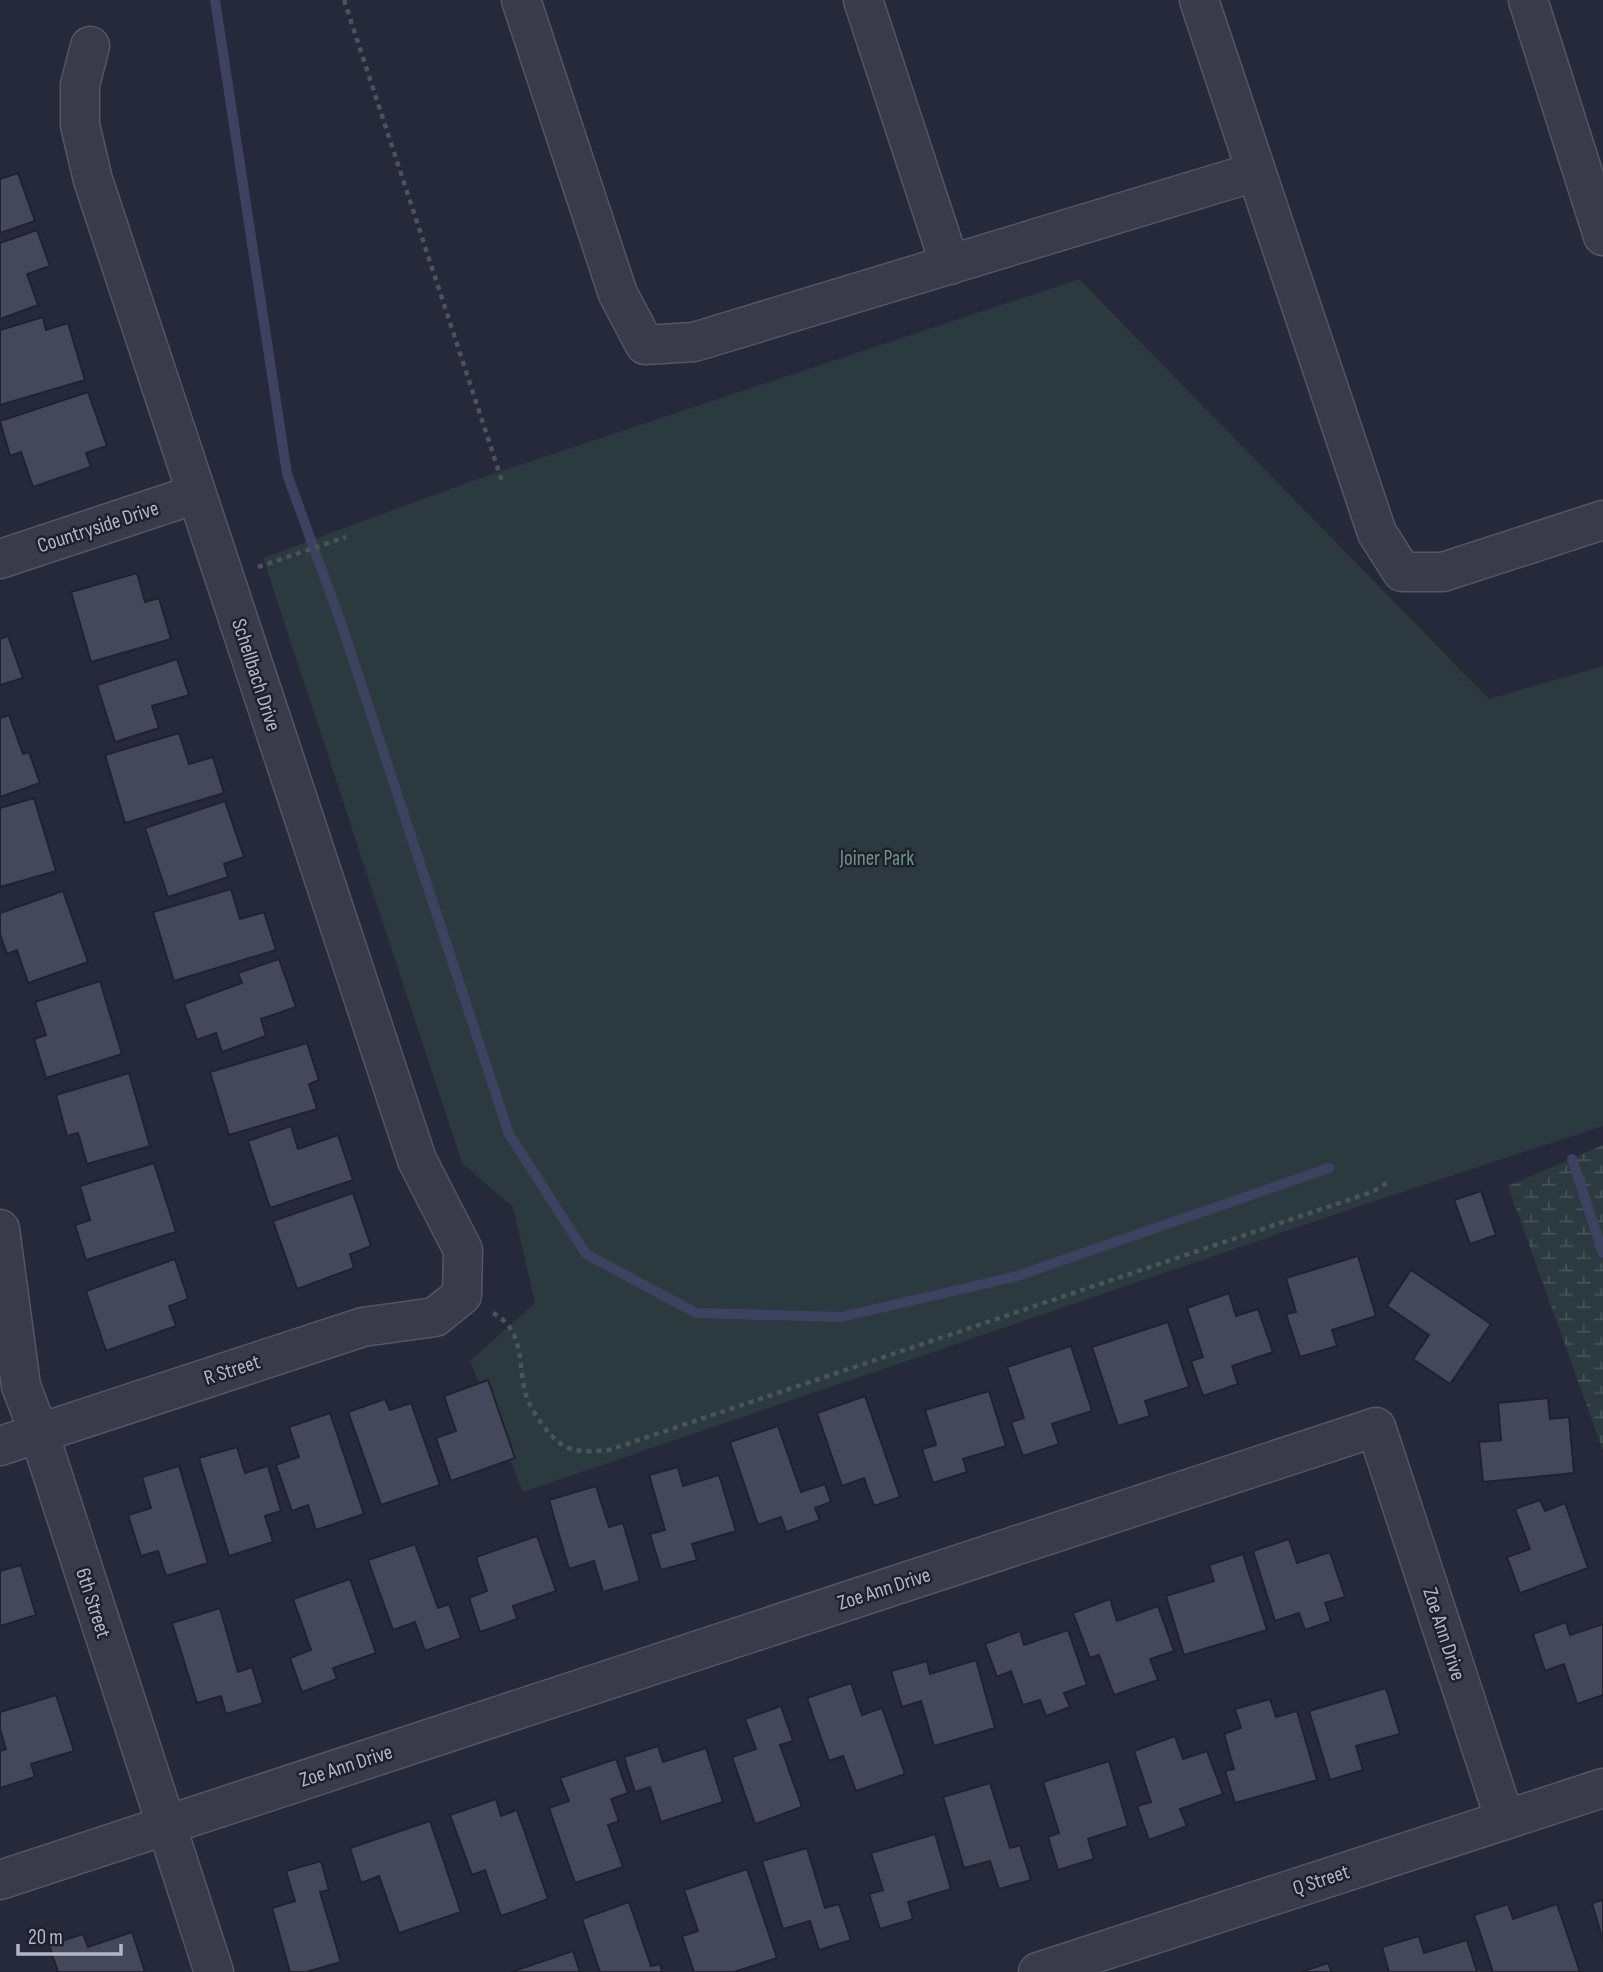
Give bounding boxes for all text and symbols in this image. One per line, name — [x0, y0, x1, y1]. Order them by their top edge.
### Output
street label: Countryside Drive — [34, 496, 162, 558]
street label: Schellbach Drive — [226, 616, 286, 734]
park label: Joiner Park — [839, 846, 914, 871]
street label: R Street — [201, 1349, 263, 1391]
street label: Zoe Ann Drive — [834, 1562, 934, 1616]
street label: 6th Street — [70, 1565, 116, 1641]
street label: Zoe Ann Drive — [1417, 1584, 1471, 1684]
street label: Zoe Ann Drive — [296, 1739, 396, 1793]
street label: Q Street — [1290, 1859, 1352, 1901]
scale bar — [18, 1912, 121, 1956]
text: 20 m — [28, 1925, 63, 1950]

